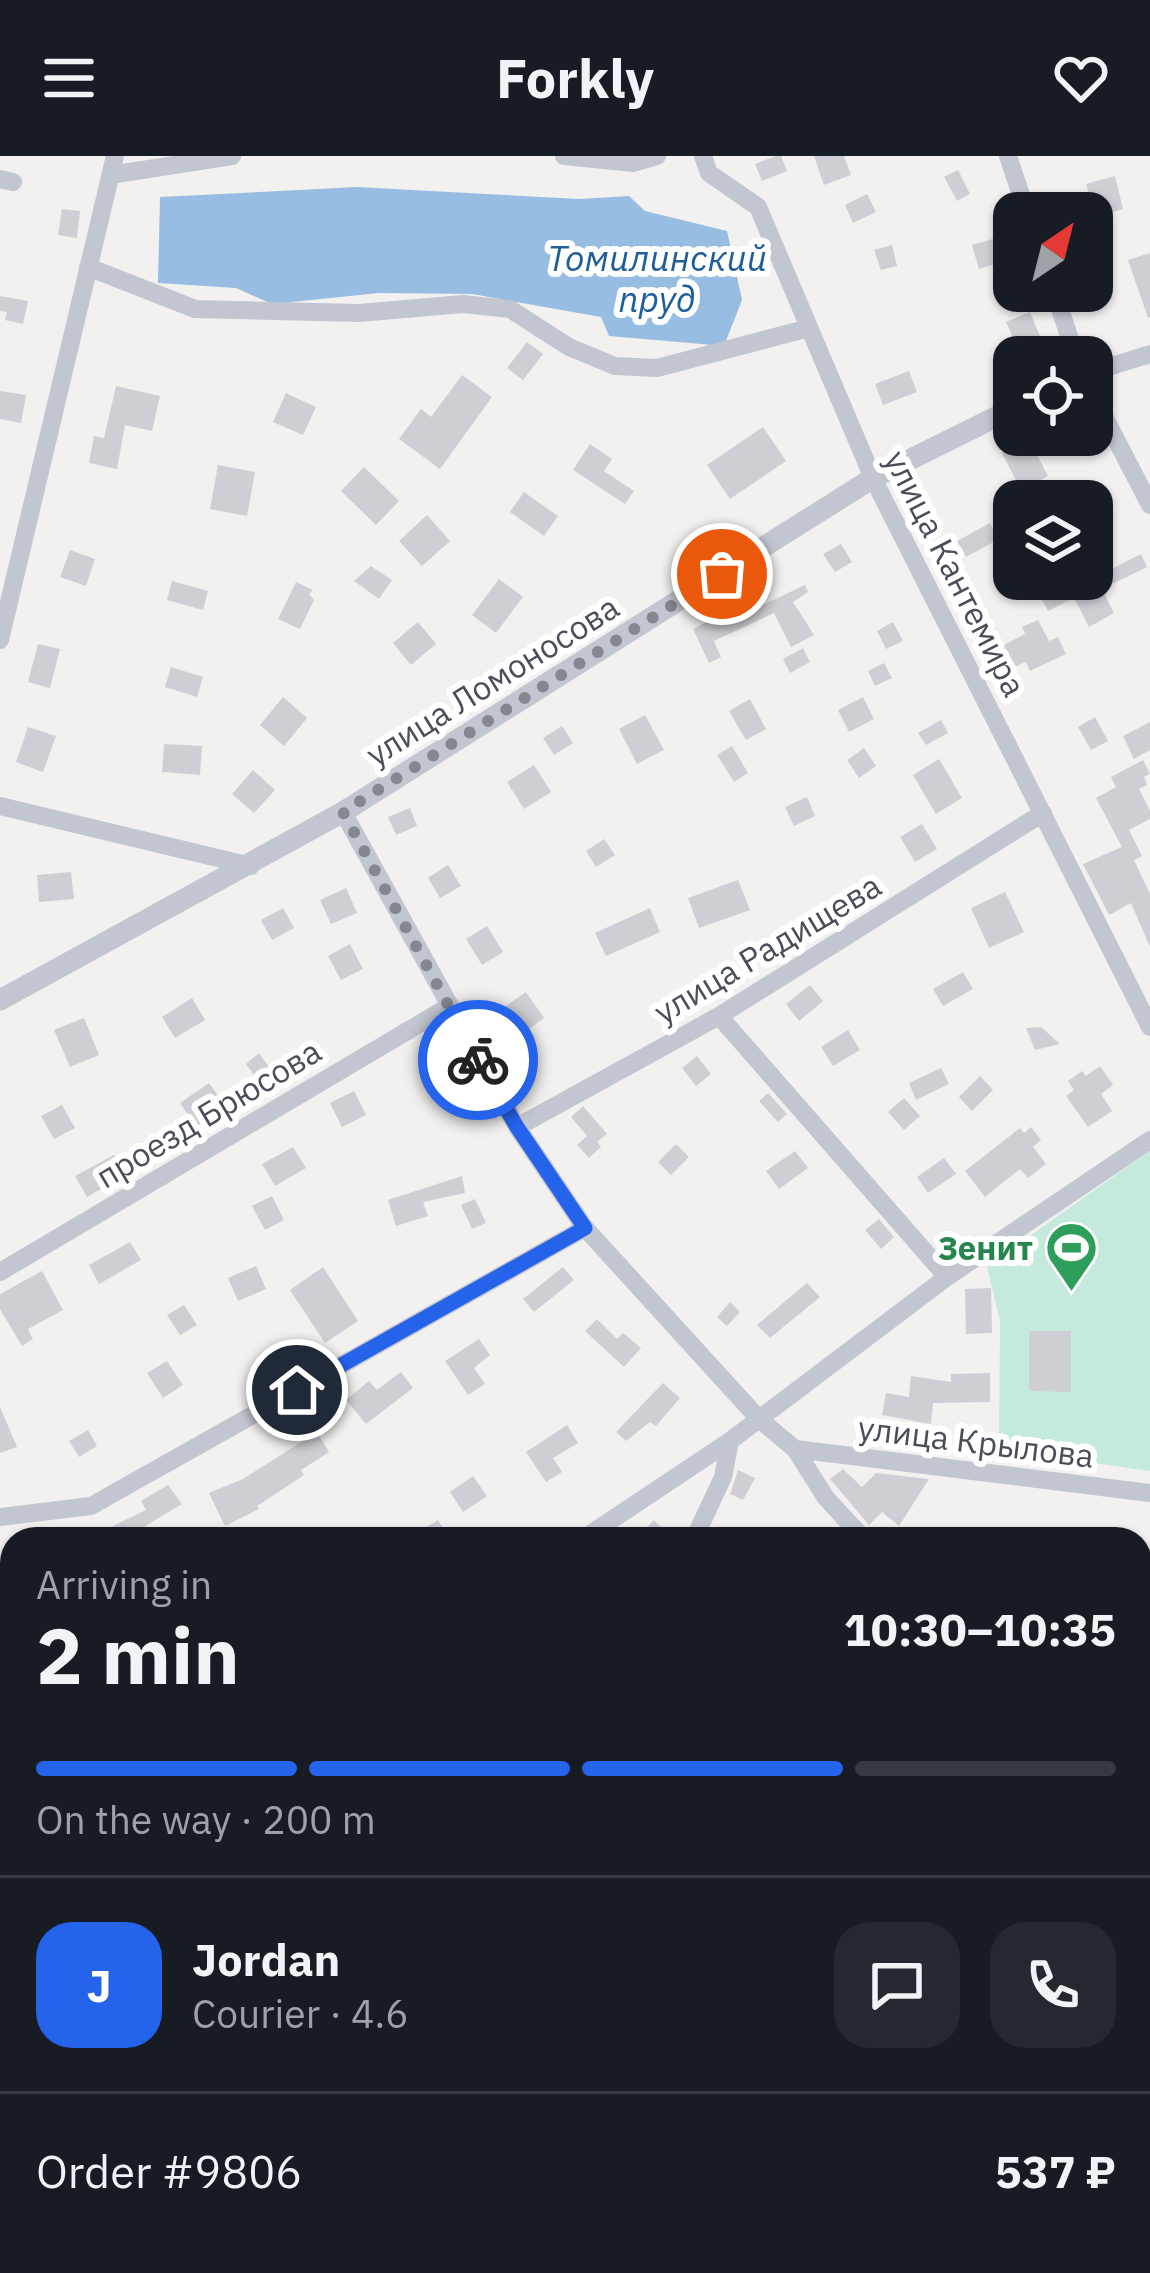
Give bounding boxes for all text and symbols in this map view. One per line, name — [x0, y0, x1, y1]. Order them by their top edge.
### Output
text: Forkly — [496, 43, 654, 113]
icon: menu — [36, 45, 102, 111]
icon: heart — [1048, 45, 1114, 111]
north arrow — [993, 192, 1113, 312]
map controls — [993, 192, 1113, 600]
water label: Томилинский пруд — [547, 234, 767, 322]
button: locate — [993, 336, 1113, 456]
street label: улица Кантемира — [875, 443, 1037, 703]
button: layers — [993, 480, 1113, 600]
pin — [671, 523, 773, 625]
icon: bag — [689, 541, 755, 607]
street label: улица Ломоносова — [357, 585, 627, 775]
street label: улица Радищева — [646, 863, 888, 1033]
courier — [418, 1000, 538, 1120]
icon: bike — [445, 1027, 511, 1093]
street label: проезд Брюсова — [87, 1029, 329, 1197]
sports icon: Зенит — [1044, 1219, 1100, 1293]
place label: Зенит — [938, 1226, 1033, 1269]
pin — [246, 1339, 348, 1441]
icon: home — [264, 1357, 330, 1423]
street label: улица Крылова — [856, 1405, 1096, 1477]
text: Arriving in — [36, 1559, 212, 1610]
text: 10:30–10:35 — [844, 1600, 1116, 1658]
text: 2 min — [36, 1604, 240, 1705]
text: On the way · 200 m — [36, 1794, 376, 1845]
button: chat — [834, 1922, 960, 2048]
button: phone — [990, 1922, 1116, 2048]
text: Jordan — [192, 1930, 340, 1988]
text: J — [86, 1956, 112, 2014]
text: Courier · 4.6 — [192, 1988, 409, 2039]
text: Order #9806 — [36, 2142, 302, 2200]
text: 537 ₽ — [995, 2142, 1116, 2200]

